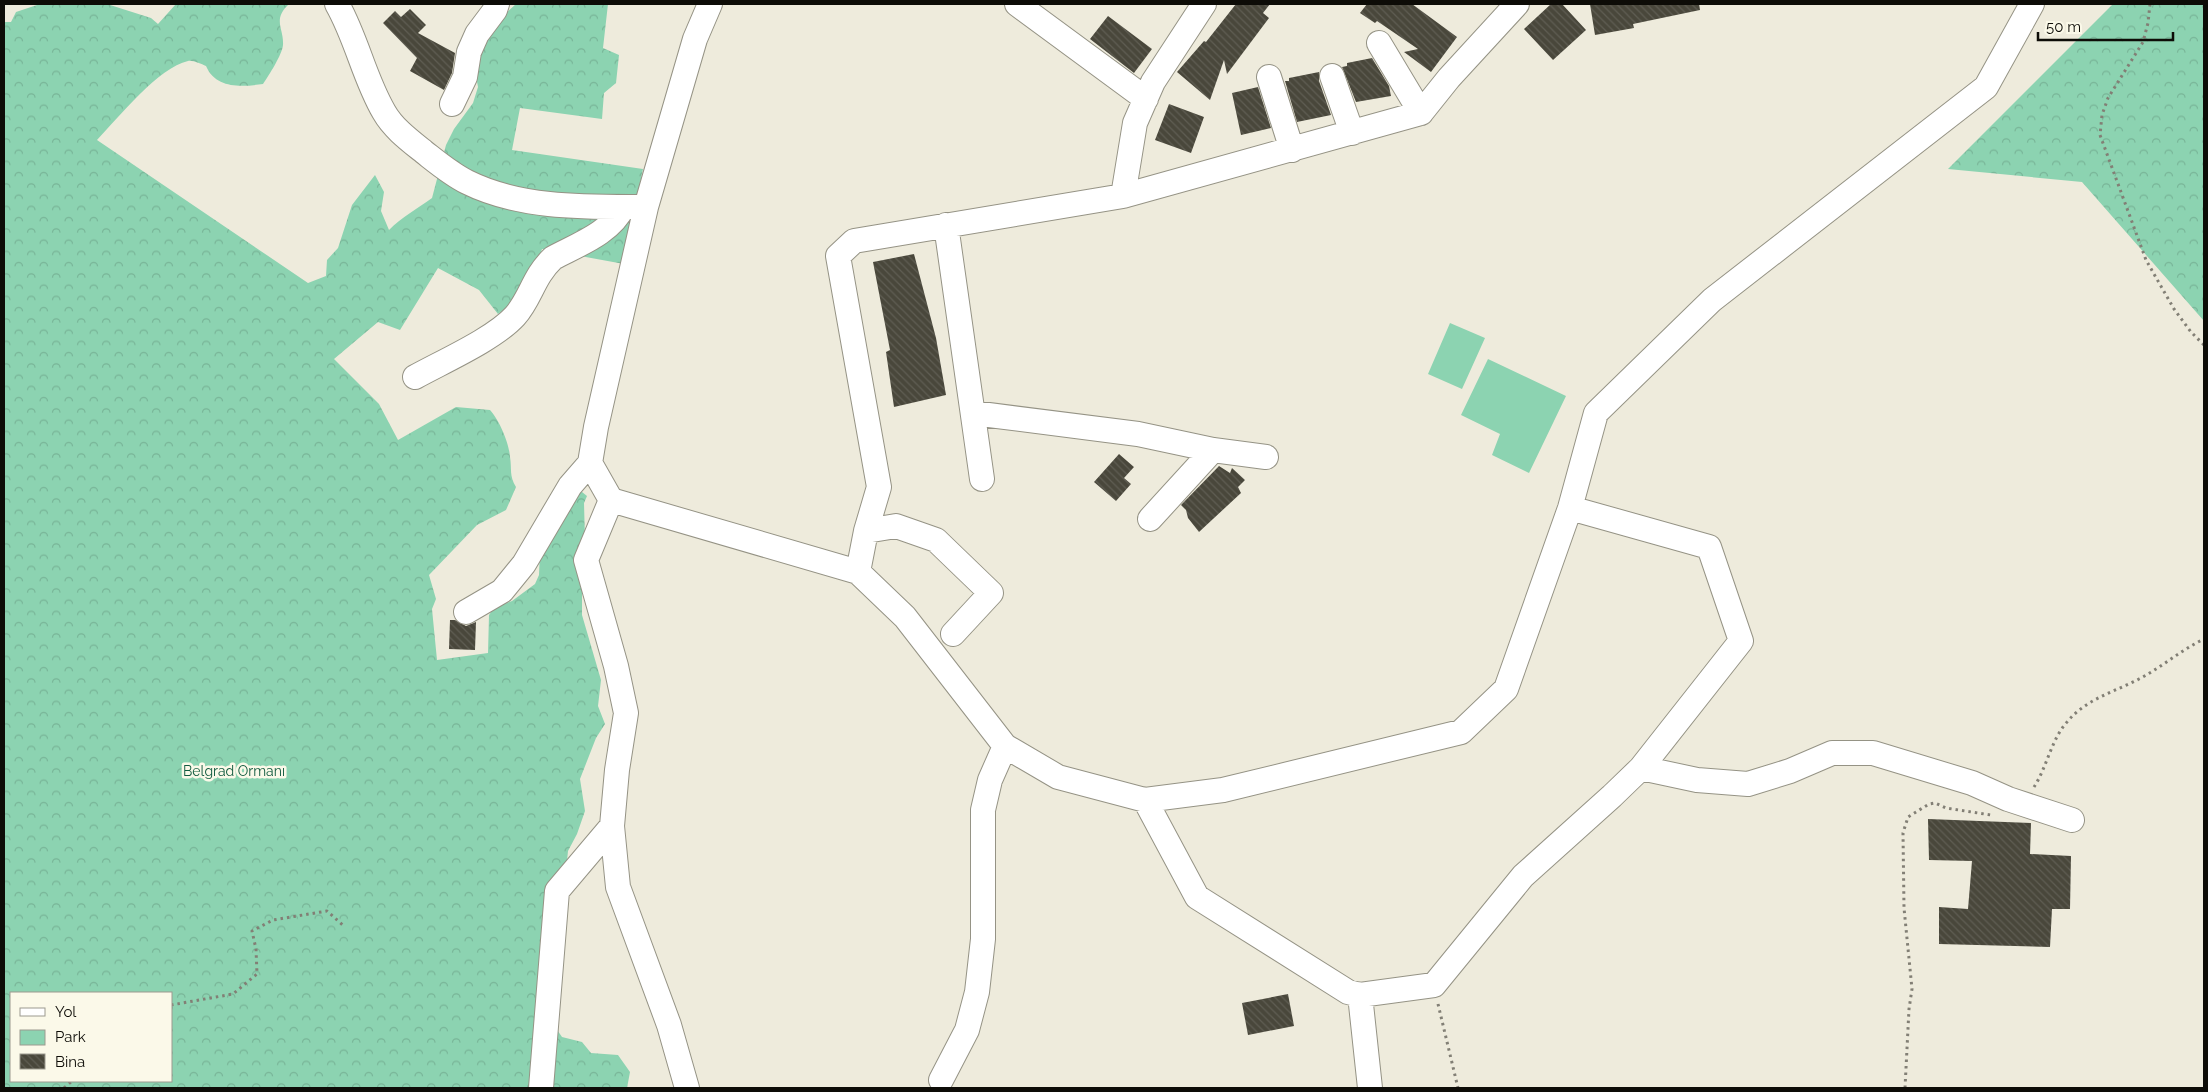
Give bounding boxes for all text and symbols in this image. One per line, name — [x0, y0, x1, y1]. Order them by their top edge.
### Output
scale bar — [2038, 10, 2173, 42]
text: 50 m — [2046, 18, 2081, 36]
park label: Belgrad Ormanı — [183, 763, 285, 779]
legend — [10, 992, 172, 1082]
text: Yol — [55, 1003, 77, 1021]
text: Park — [55, 1028, 86, 1046]
text: Bina — [55, 1053, 85, 1071]

